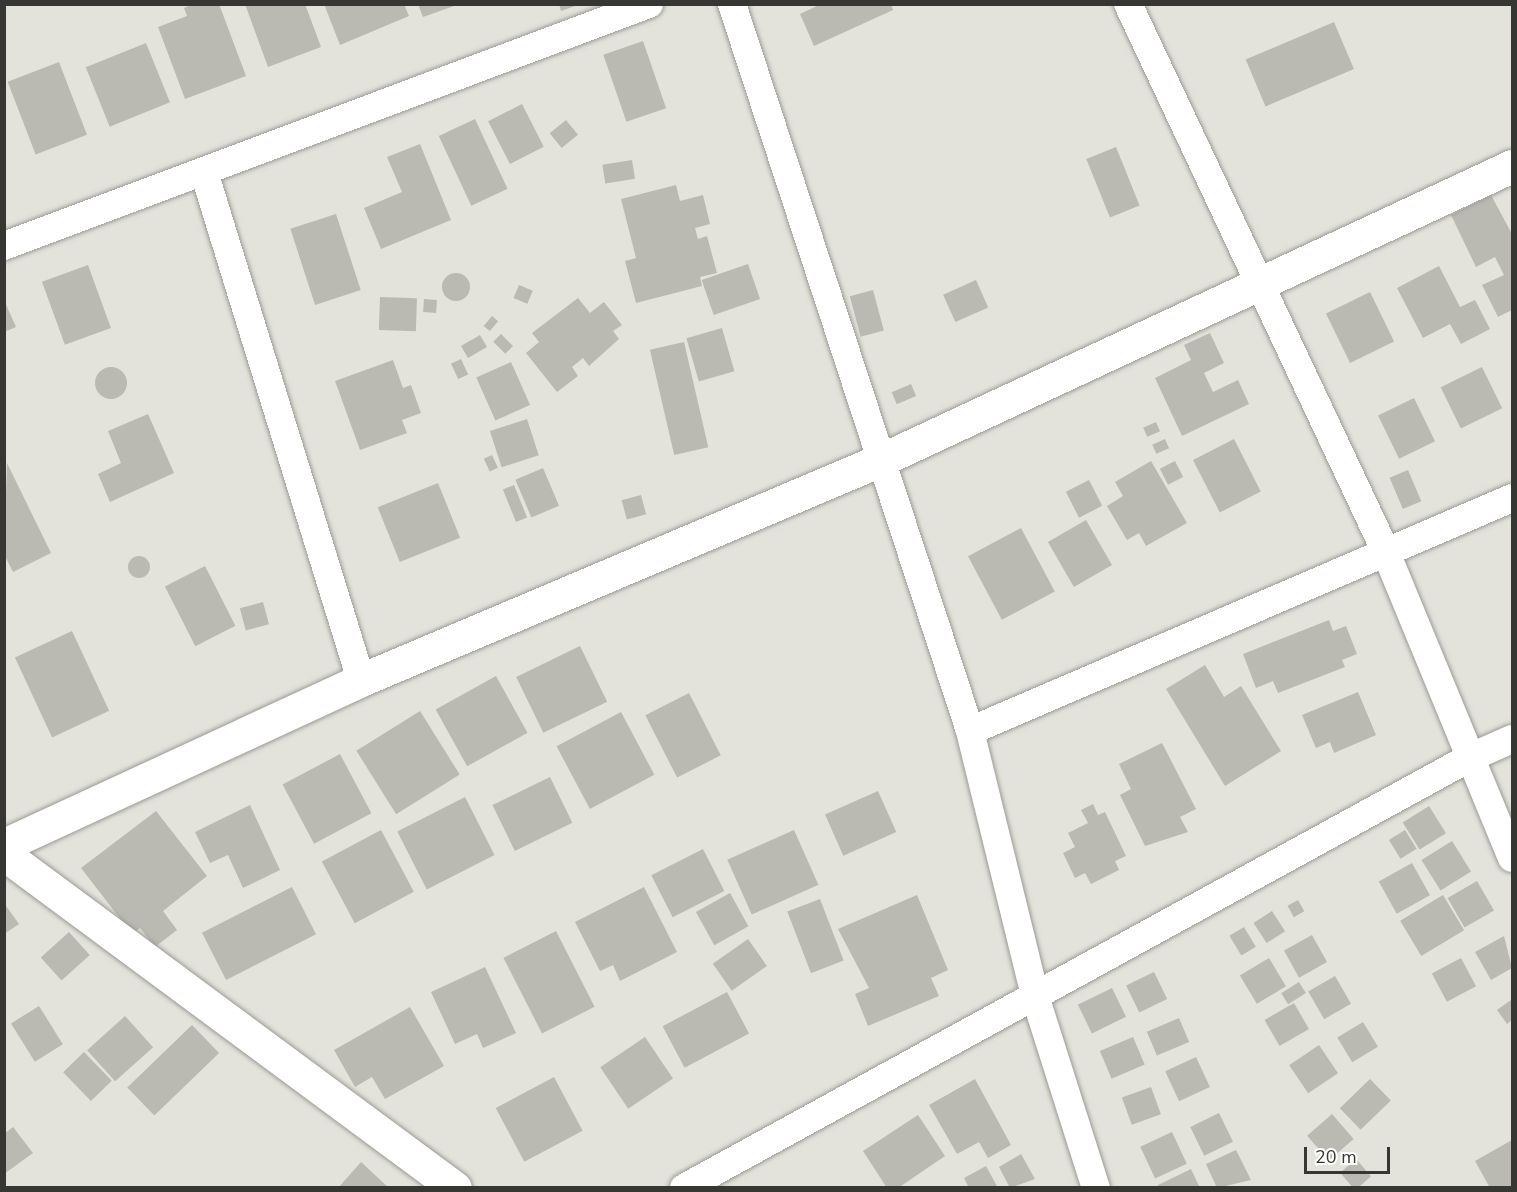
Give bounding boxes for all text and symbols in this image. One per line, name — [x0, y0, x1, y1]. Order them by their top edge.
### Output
scale bar — [1307, 1135, 1392, 1173]
text: 20 m — [1315, 1145, 1357, 1169]

